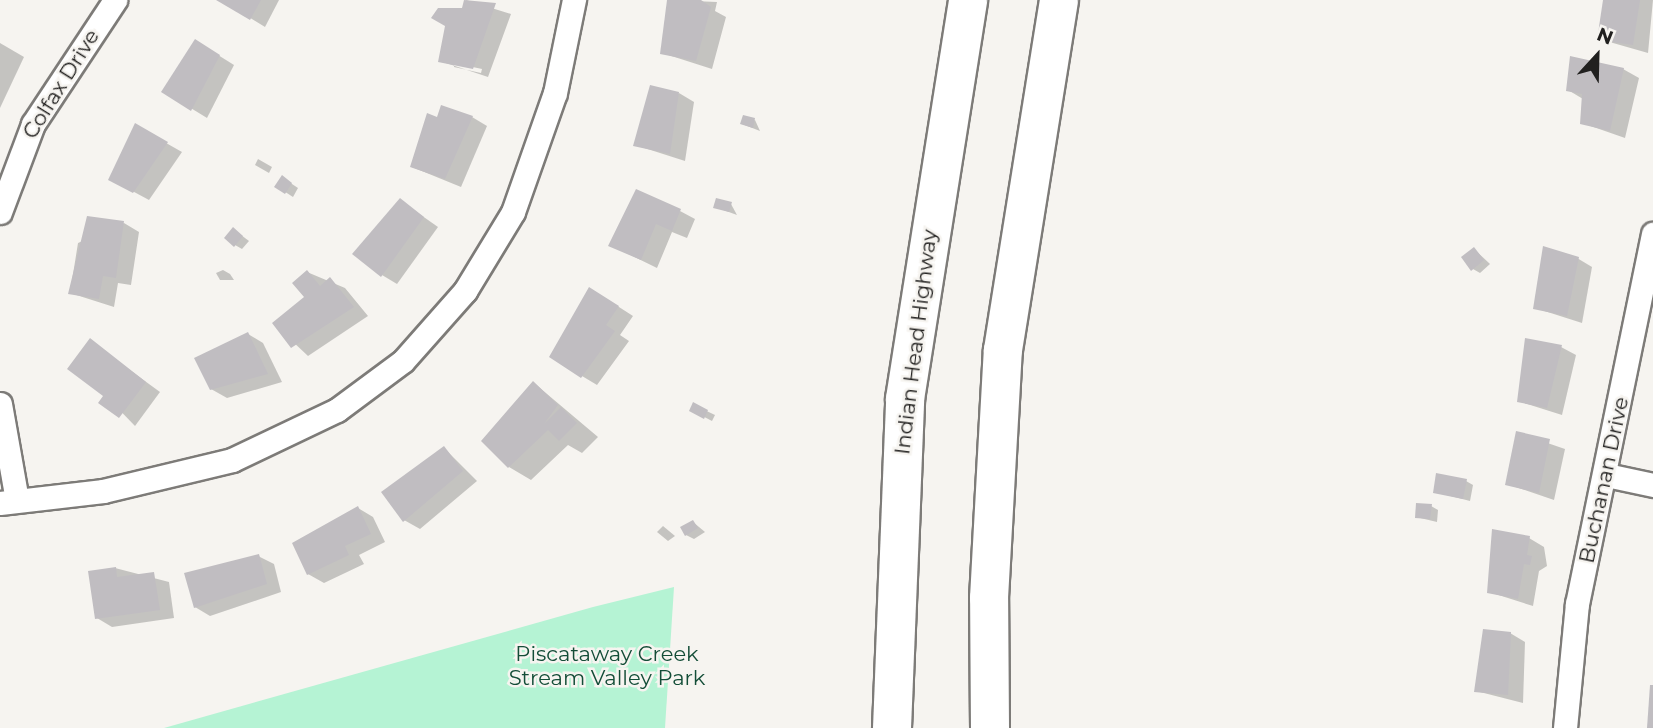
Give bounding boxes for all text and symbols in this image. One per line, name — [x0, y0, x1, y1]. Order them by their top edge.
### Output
north arrow — [1562, 21, 1632, 91]
text: N — [1594, 23, 1616, 50]
street label: Colfax Drive — [17, 25, 105, 143]
street label: Indian Head Highway — [890, 228, 942, 456]
street label: Buchanan Drive — [1574, 394, 1634, 566]
park label: Piscataway Creek Stream Valley Park — [509, 641, 705, 691]

